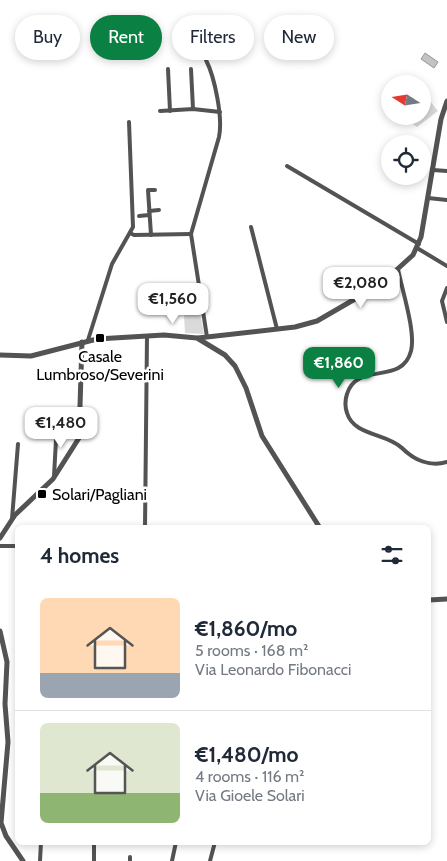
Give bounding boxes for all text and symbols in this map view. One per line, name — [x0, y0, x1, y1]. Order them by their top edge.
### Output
chip: Buy — [15, 15, 80, 60]
chip: Rent — [90, 15, 162, 60]
chip: Filters — [172, 15, 254, 60]
chip: New — [264, 15, 334, 60]
north arrow — [381, 75, 431, 125]
map controls — [381, 75, 431, 185]
button: locate — [381, 135, 431, 185]
pin: €2,080 — [320, 266, 402, 309]
text: €2,080 — [334, 273, 388, 292]
pin: €1,560 — [132, 282, 214, 325]
text: €1,560 — [149, 289, 197, 308]
marker: Casale Lumbroso/Severini — [94, 332, 106, 344]
pin: €1,860 — [298, 346, 380, 389]
place label: Casale Lumbroso/Severini — [36, 347, 164, 384]
text: €1,860 — [314, 353, 364, 372]
pin: €1,480 — [20, 406, 102, 449]
text: €1,480 — [36, 413, 86, 432]
place label: Solari/Pagliani — [52, 485, 147, 504]
marker: Solari/Pagliani — [36, 488, 48, 500]
icon: filters — [378, 541, 406, 569]
text: 4 homes — [40, 543, 119, 568]
text: €1,860/mo — [195, 616, 297, 641]
icon: home — [80, 618, 140, 678]
text: 5 rooms · 168 m² — [195, 641, 308, 660]
text: Via Leonardo Fibonacci — [195, 660, 352, 679]
text: €1,480/mo — [195, 742, 299, 767]
icon: home — [80, 743, 140, 803]
text: 4 rooms · 116 m² — [195, 767, 304, 786]
text: Via Gioele Solari — [195, 786, 305, 805]

